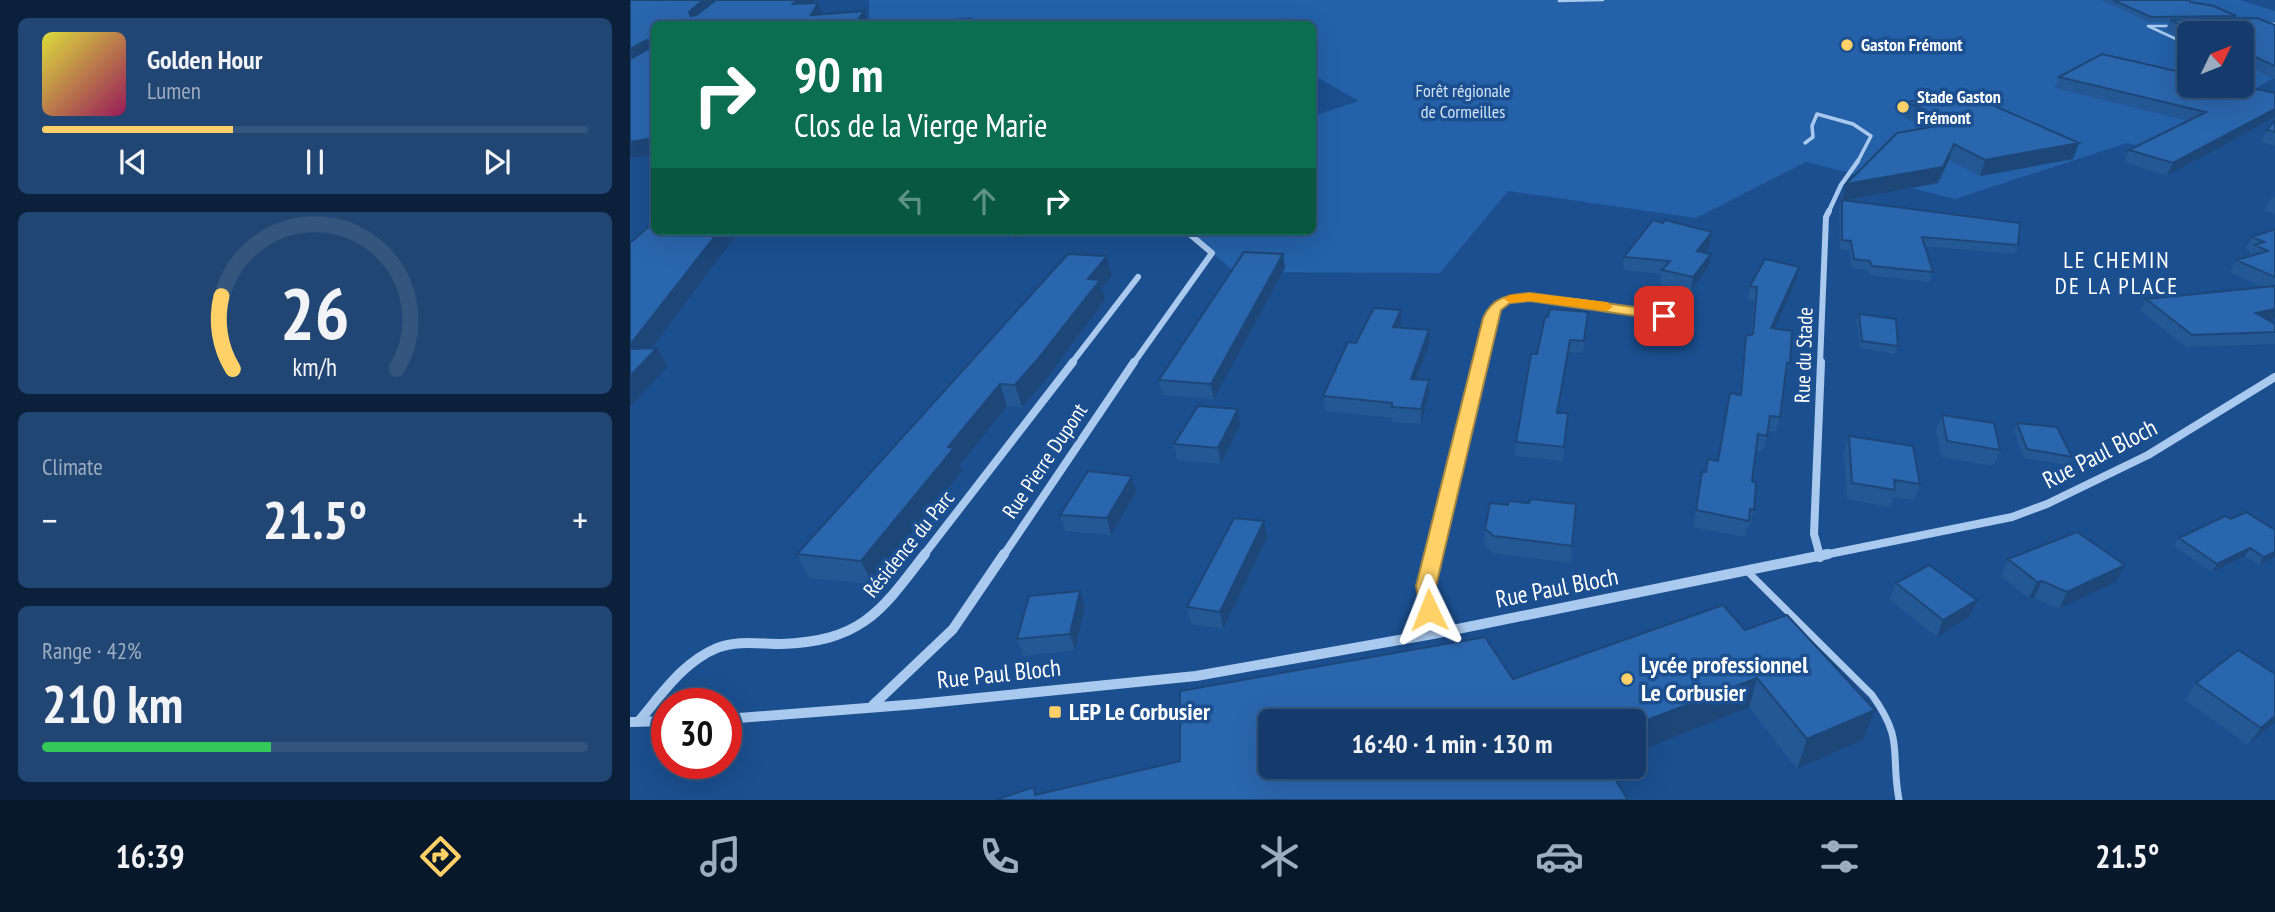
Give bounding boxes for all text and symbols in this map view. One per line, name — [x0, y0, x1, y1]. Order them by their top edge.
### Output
north arrow — [2177, 21, 2254, 98]
map controls — [2177, 21, 2254, 98]
place label: Gaston Frémont — [1861, 33, 1963, 56]
marker: Gaston Frémont — [1839, 37, 1855, 53]
text: 90 m — [794, 42, 883, 106]
text: Golden Hour — [147, 43, 262, 76]
icon: right — [679, 49, 770, 140]
text: Lumen — [147, 76, 201, 105]
park label: Forêt régionale de Cormeilles — [1416, 79, 1510, 123]
place label: Stade Gaston Frémont — [1917, 85, 2001, 129]
marker: Stade Gaston Frémont — [1895, 99, 1911, 115]
text: Clos de la Vierge Marie — [794, 104, 1047, 146]
icon: previous — [114, 143, 152, 181]
icon: pause — [296, 143, 334, 181]
icon: next — [478, 143, 516, 181]
icon: left — [892, 182, 930, 220]
icon: ahead — [965, 182, 1003, 220]
icon: right — [1038, 182, 1076, 220]
district label: LE CHEMIN DE LA PLACE — [2055, 245, 2179, 300]
text: 26 — [280, 265, 350, 359]
pin — [1634, 286, 1694, 346]
icon: arrive — [1645, 297, 1683, 335]
street label: Rue du Stade — [1788, 307, 1819, 403]
text: km/h — [293, 351, 337, 383]
street label: Rue Pierre Dupont — [996, 398, 1093, 523]
street label: Rue Paul Bloch — [2037, 412, 2162, 496]
text: Climate — [42, 452, 103, 481]
street label: Résidence du Parc — [857, 484, 960, 603]
text: 21.5° — [263, 486, 367, 553]
text: − — [42, 495, 58, 544]
text: + — [572, 495, 588, 544]
street label: Rue Paul Bloch — [1493, 560, 1621, 615]
position arrow — [1392, 573, 1466, 647]
text: Range · 42% — [42, 636, 142, 665]
place label: Lycée professionnel Le Corbusier — [1641, 649, 1808, 708]
street label: Rue Paul Bloch — [936, 652, 1062, 695]
text: 210 km — [42, 670, 183, 737]
marker: Lycée professionnel Le Corbusier — [1619, 671, 1635, 687]
speed limit sign: 30 — [651, 688, 742, 779]
place label: LEP Le Corbusier — [1069, 696, 1211, 727]
marker: LEP Le Corbusier — [1047, 704, 1063, 720]
text: 16:40 · 1 min · 130 m — [1352, 727, 1552, 760]
icon: directions — [416, 832, 465, 881]
icon: music — [696, 832, 745, 881]
icon: phone — [975, 832, 1024, 881]
icon: climate — [1255, 832, 1304, 881]
icon: car — [1535, 832, 1584, 881]
icon: filters — [1815, 832, 1864, 881]
text: 16:39 — [115, 835, 185, 877]
text: 21.5° — [2095, 835, 2159, 877]

